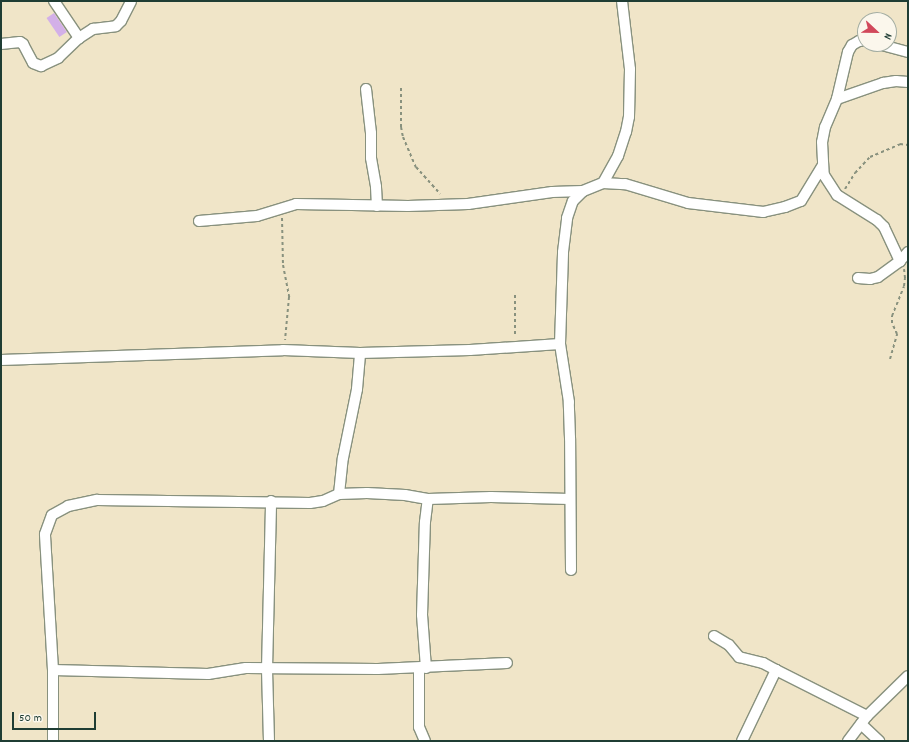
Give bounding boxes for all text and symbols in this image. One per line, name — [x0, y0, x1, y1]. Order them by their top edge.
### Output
north arrow — [857, 12, 897, 52]
text: N — [879, 31, 896, 42]
scale bar — [14, 704, 98, 730]
text: 50 m — [19, 710, 42, 727]

